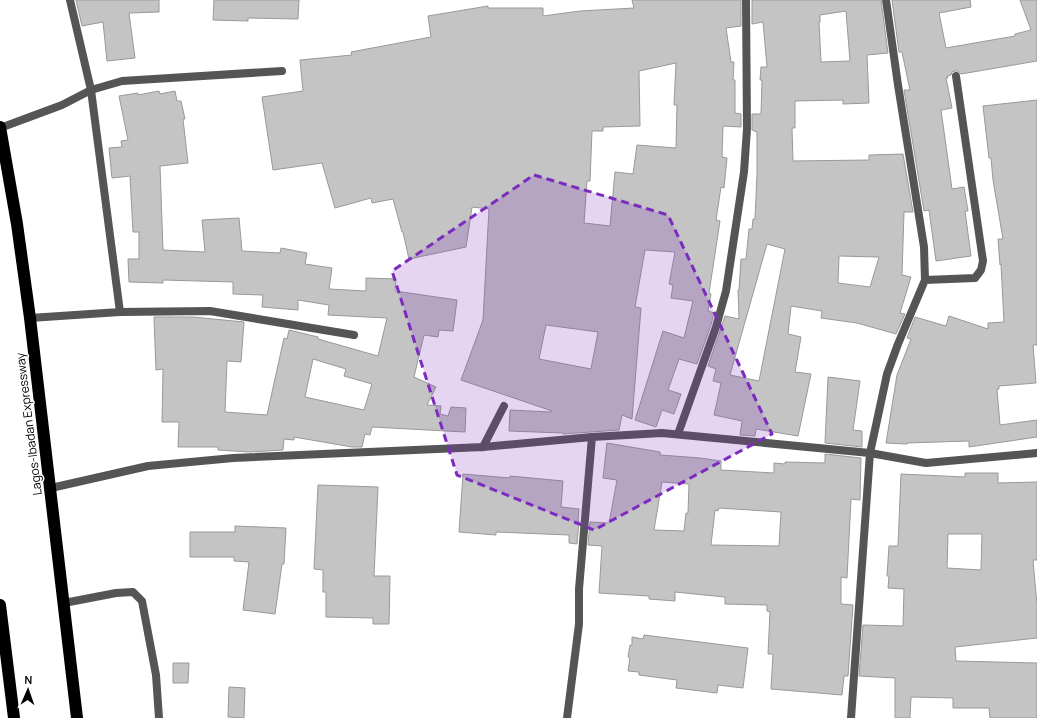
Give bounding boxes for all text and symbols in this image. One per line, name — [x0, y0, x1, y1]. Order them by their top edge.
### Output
street label: Lagos-Ibadan Expressway — [11, 351, 46, 496]
north arrow — [8, 670, 48, 710]
text: N — [24, 672, 33, 687]

